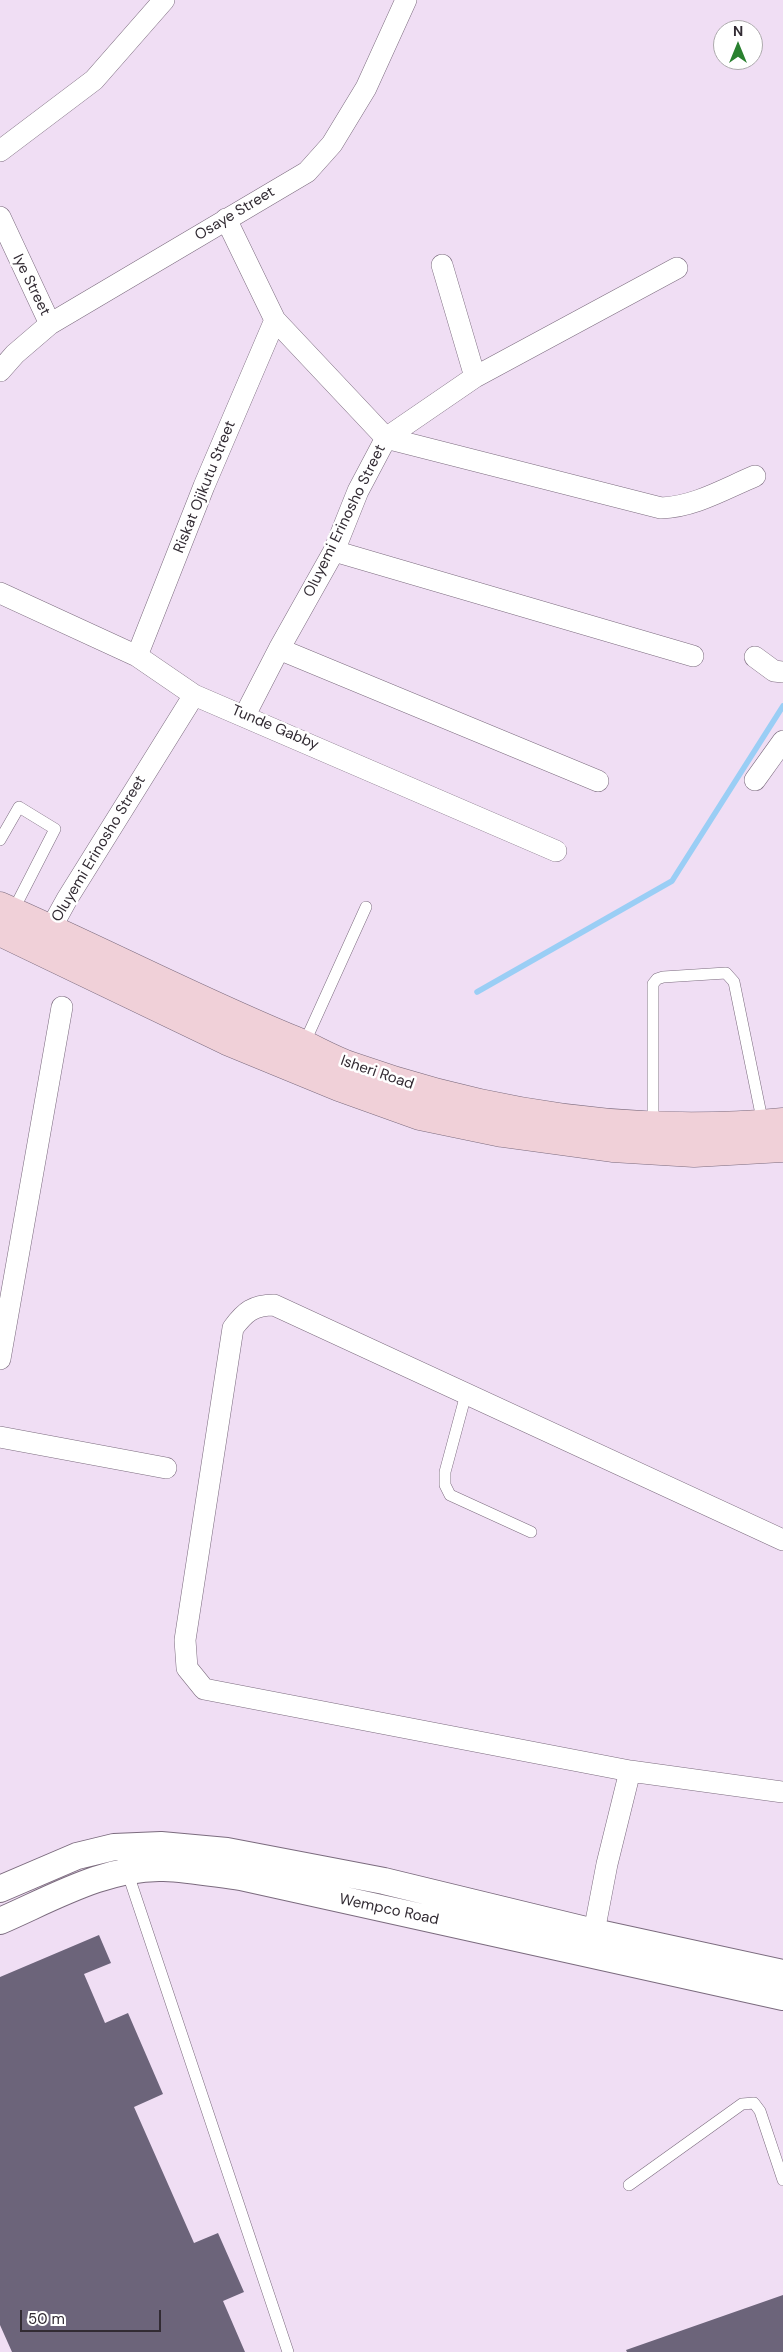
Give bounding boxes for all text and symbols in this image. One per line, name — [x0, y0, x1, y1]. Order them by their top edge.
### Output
north arrow — [713, 20, 763, 70]
text: N — [733, 22, 743, 40]
street label: Osaye Street — [192, 183, 278, 245]
street label: Iye Street — [8, 251, 54, 319]
street label: Riskat Ojikutu Street — [170, 418, 240, 556]
street label: Oluyemi Erinosho Street — [300, 442, 390, 600]
street label: Tunde Gabby — [229, 702, 321, 754]
street label: Oluyemi Erinosho Street — [48, 773, 150, 925]
street label: Isheri Road — [338, 1052, 416, 1094]
street label: Wempco Road — [338, 1891, 440, 1929]
scale bar — [22, 2300, 164, 2332]
text: 50 m — [28, 2309, 65, 2329]

